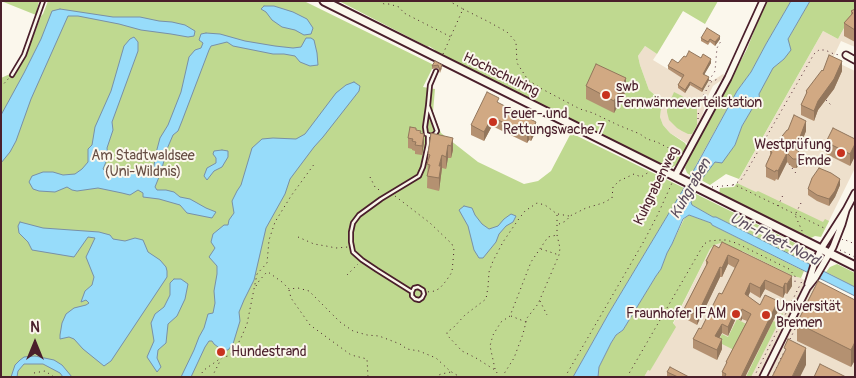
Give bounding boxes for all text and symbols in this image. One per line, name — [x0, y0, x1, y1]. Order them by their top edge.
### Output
street label: Hochschulring — [460, 49, 542, 101]
place label: swb Fernwärmeverteilstation — [616, 79, 762, 111]
marker: swb Fernwärmeverteilstation — [600, 89, 612, 101]
place label: Feuer- und Rettungswache 7 — [503, 106, 605, 138]
marker: Feuer- und Rettungswache 7 — [487, 116, 499, 128]
place label: Westprüfung Emde — [754, 137, 831, 170]
street label: Kuhgrabenweg — [631, 144, 683, 228]
marker: Westprüfung Emde — [835, 147, 847, 159]
park label: Am Stadtwaldsee (Uni-Wildnis) — [91, 148, 195, 180]
water label: Kuhgraben — [667, 156, 715, 222]
water label: Uni-Fleet-Nord — [726, 210, 822, 270]
place label: Universität Bremen — [776, 299, 841, 332]
place label: Fraunhofer IFAM — [626, 306, 726, 322]
marker: Fraunhofer IFAM — [730, 308, 742, 320]
marker: Universität Bremen — [760, 309, 772, 321]
north arrow — [10, 318, 60, 368]
text: N — [30, 319, 40, 336]
place label: Hundestrand — [231, 344, 307, 360]
marker: Hundestrand — [215, 346, 227, 358]

